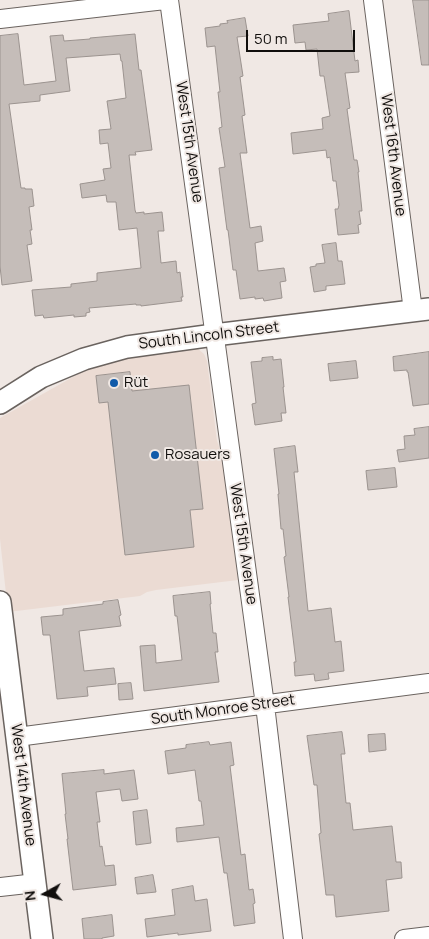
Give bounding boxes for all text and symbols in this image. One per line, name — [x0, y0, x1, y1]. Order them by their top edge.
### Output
scale bar — [249, 20, 358, 52]
text: 50 m — [254, 28, 288, 49]
street label: West 15th Avenue — [172, 80, 206, 204]
street label: West 16th Avenue — [377, 93, 409, 217]
street label: South Lincoln Street — [138, 318, 280, 354]
place label: Rüt — [124, 374, 148, 392]
marker: Rüt — [108, 377, 120, 389]
place label: Rosauers — [165, 446, 230, 464]
marker: Rosauers — [149, 449, 161, 461]
street label: West 15th Avenue — [226, 482, 260, 606]
street label: South Monroe Street — [150, 691, 296, 729]
street label: West 14th Avenue — [7, 723, 39, 847]
north arrow — [20, 869, 70, 919]
text: N — [20, 890, 40, 902]

